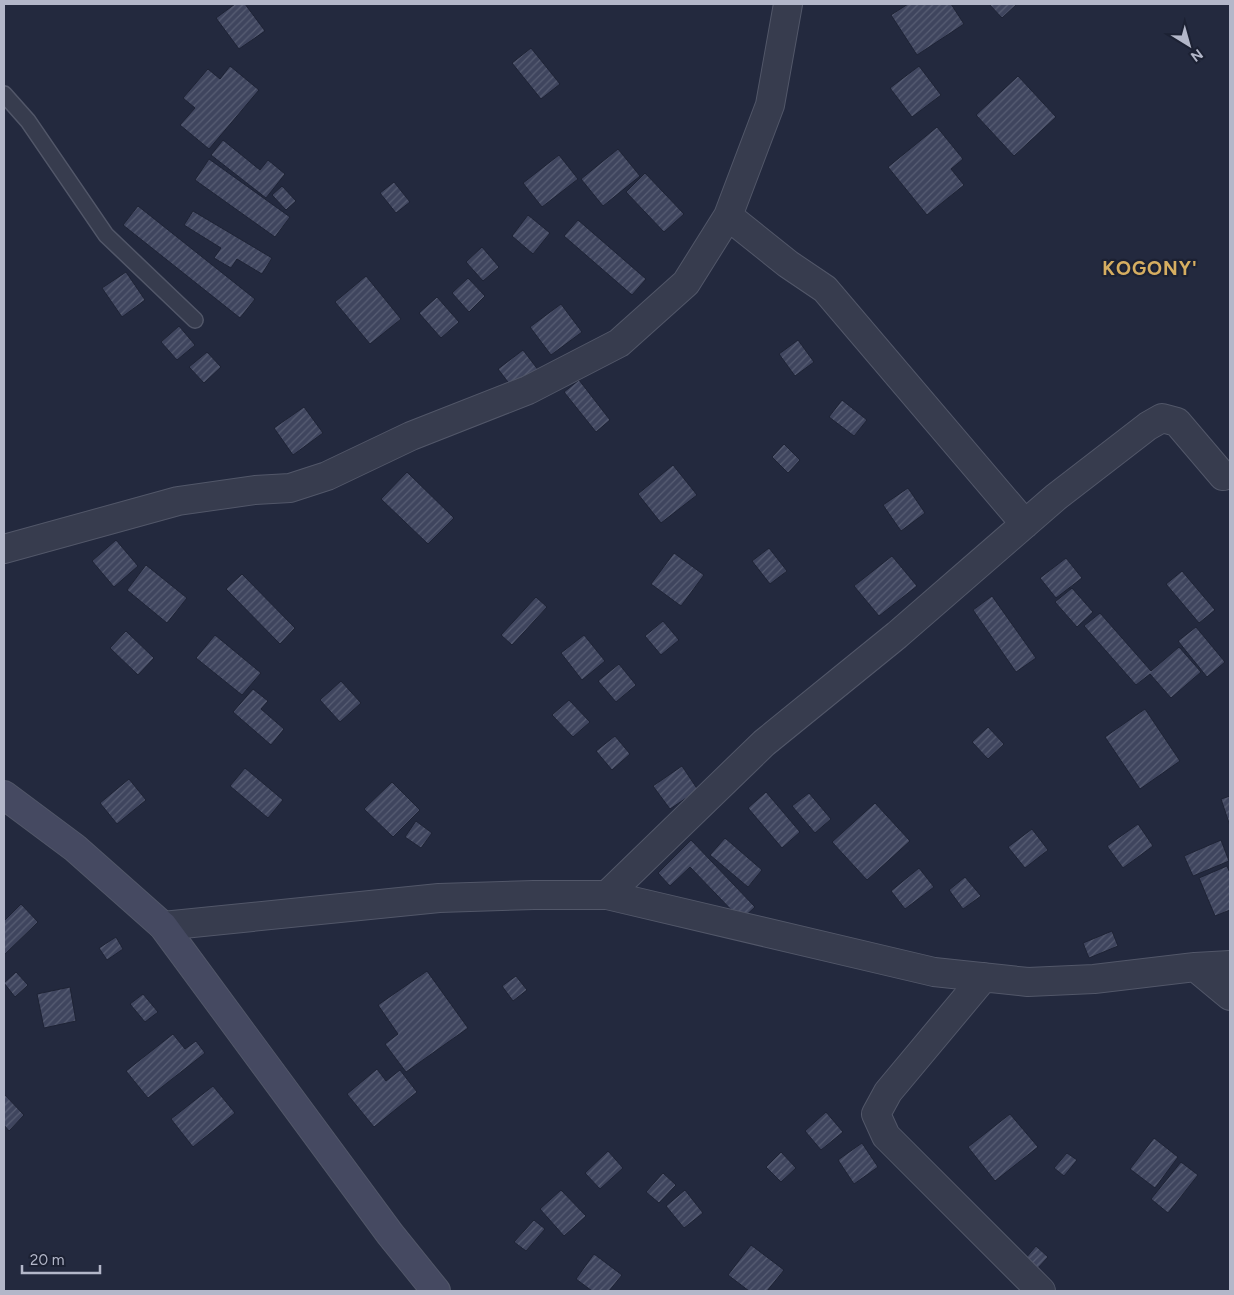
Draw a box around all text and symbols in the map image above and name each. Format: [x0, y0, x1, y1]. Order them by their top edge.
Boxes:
north arrow [1164, 20, 1214, 70]
text: N [1187, 45, 1206, 65]
district label: KOGONY' [1102, 257, 1198, 280]
scale bar [22, 1242, 100, 1274]
text: 20 m [30, 1251, 64, 1269]

